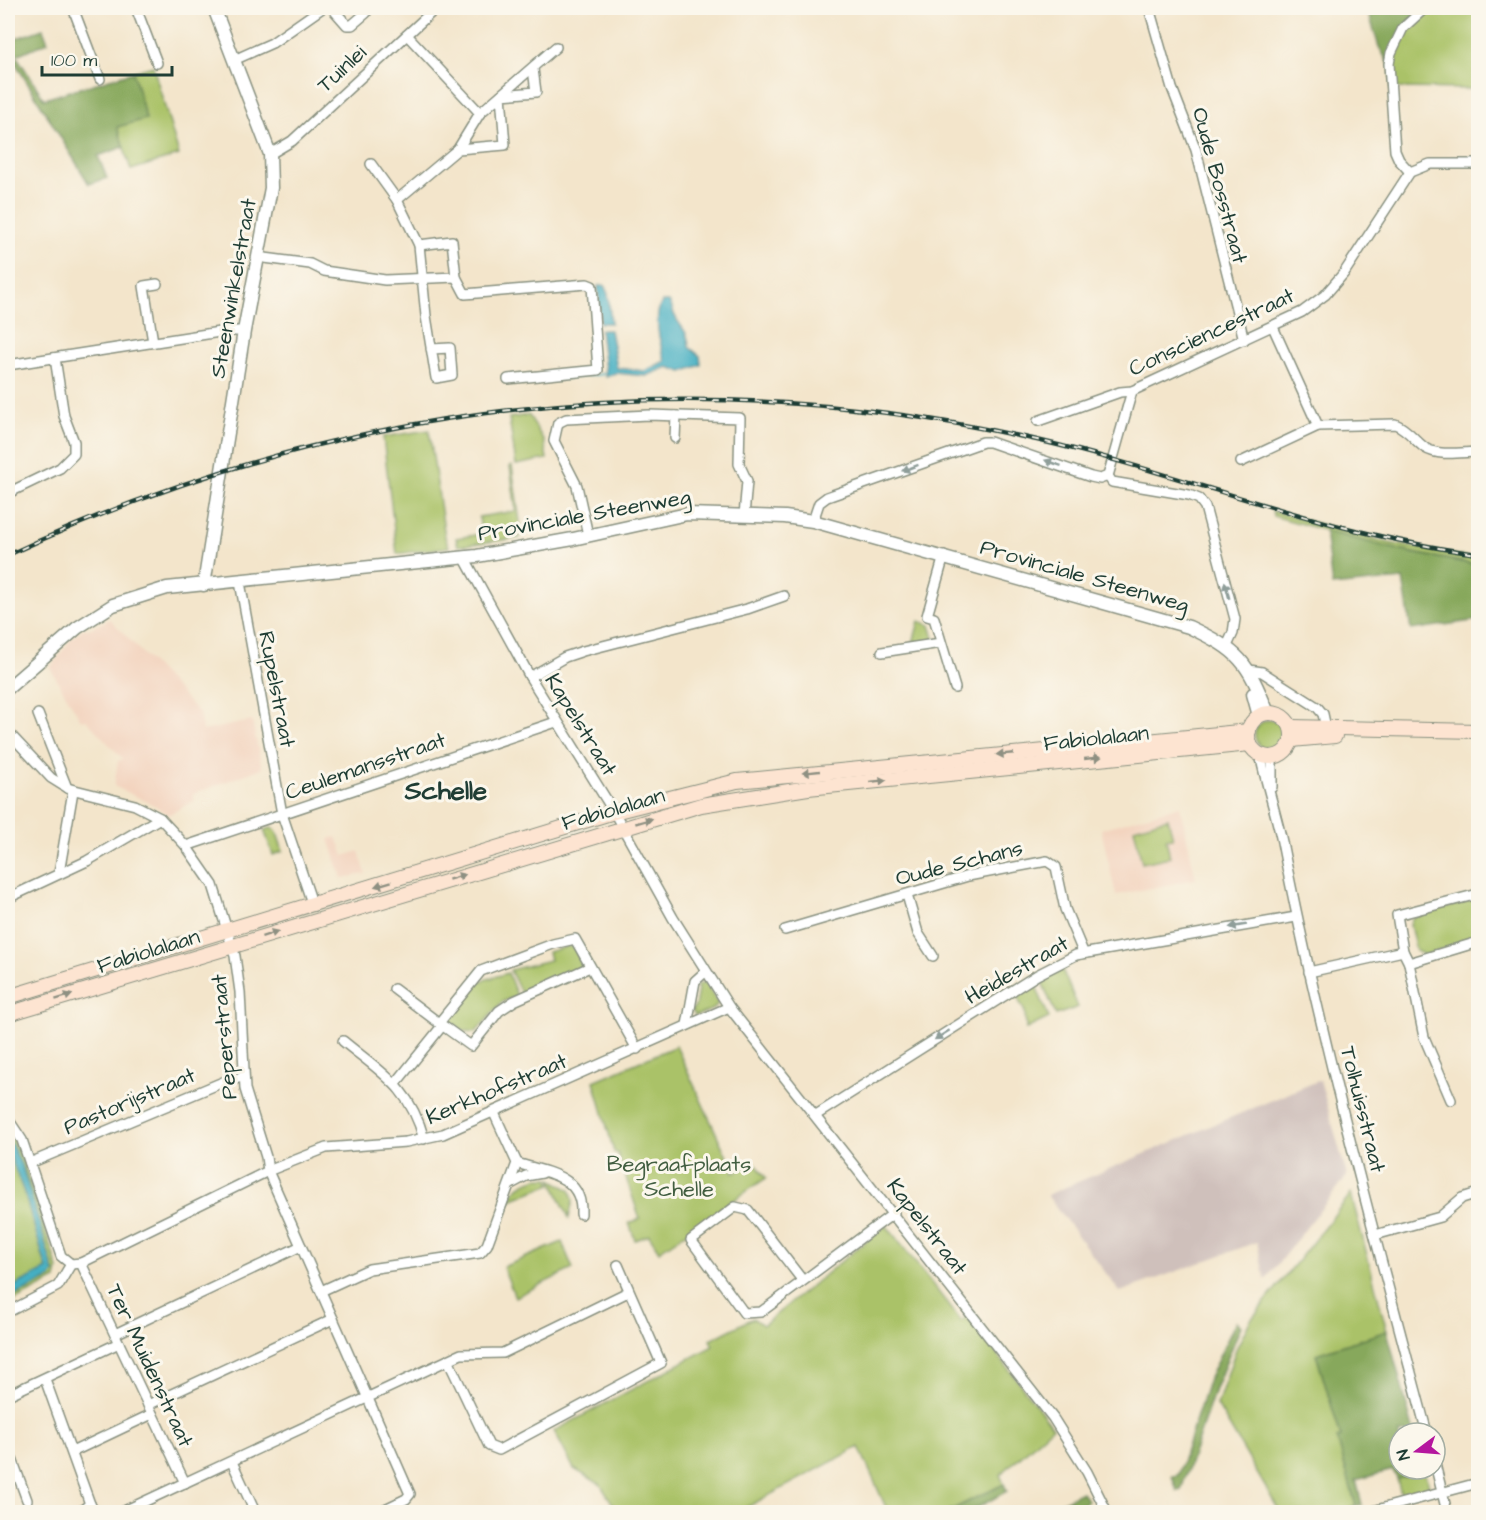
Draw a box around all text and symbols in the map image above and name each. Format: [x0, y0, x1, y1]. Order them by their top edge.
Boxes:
street label: Tuinlei [310, 38, 374, 100]
scale bar [42, 39, 172, 77]
text: 100 m [51, 48, 97, 73]
street label: Oude Bosstraat [1184, 104, 1255, 267]
street label: Steenwinkelstraat [202, 196, 265, 381]
street label: Consciencestraat [1124, 280, 1300, 384]
one-way arrow [1044, 458, 1062, 468]
one-way arrow [900, 463, 918, 473]
street label: Provinciale Steenweg [475, 481, 693, 550]
street label: Provinciale Steenweg [976, 532, 1193, 622]
one-way arrow [1221, 581, 1231, 599]
street label: Rupelstraat [250, 628, 303, 750]
street label: Kapelstraat [537, 668, 625, 782]
street label: Fabiolalaan [1042, 718, 1150, 759]
street label: Ceulemansstraat [281, 724, 450, 808]
one-way arrow [995, 749, 1014, 759]
one-way arrow [1083, 754, 1102, 763]
one-way arrow [801, 767, 820, 777]
district label: Schelle [404, 773, 487, 809]
one-way arrow [868, 776, 887, 786]
street label: Fabiolalaan [558, 780, 669, 839]
one-way arrow [635, 815, 653, 825]
street label: Oude Schans [892, 833, 1026, 894]
one-way arrow [448, 872, 466, 881]
one-way arrow [374, 880, 392, 889]
street label: Fabiolalaan [93, 921, 204, 982]
one-way arrow [1229, 922, 1248, 931]
street label: Heidestraat [959, 928, 1074, 1012]
one-way arrow [261, 929, 279, 938]
street label: Peperstraat [204, 973, 245, 1101]
one-way arrow [55, 992, 73, 1001]
one-way arrow [934, 1029, 950, 1040]
street label: Tolhuisstraat [1332, 1043, 1393, 1176]
street label: Kerkhofstraat [421, 1046, 572, 1133]
street label: Pastorijstraat [59, 1060, 200, 1143]
park label: Begraafplaats Schelle [607, 1149, 751, 1205]
street label: Kapelstraat [879, 1172, 975, 1282]
street label: Ter Muidenstraat [98, 1279, 201, 1452]
north arrow [1387, 1421, 1447, 1481]
text: N [1392, 1447, 1415, 1463]

